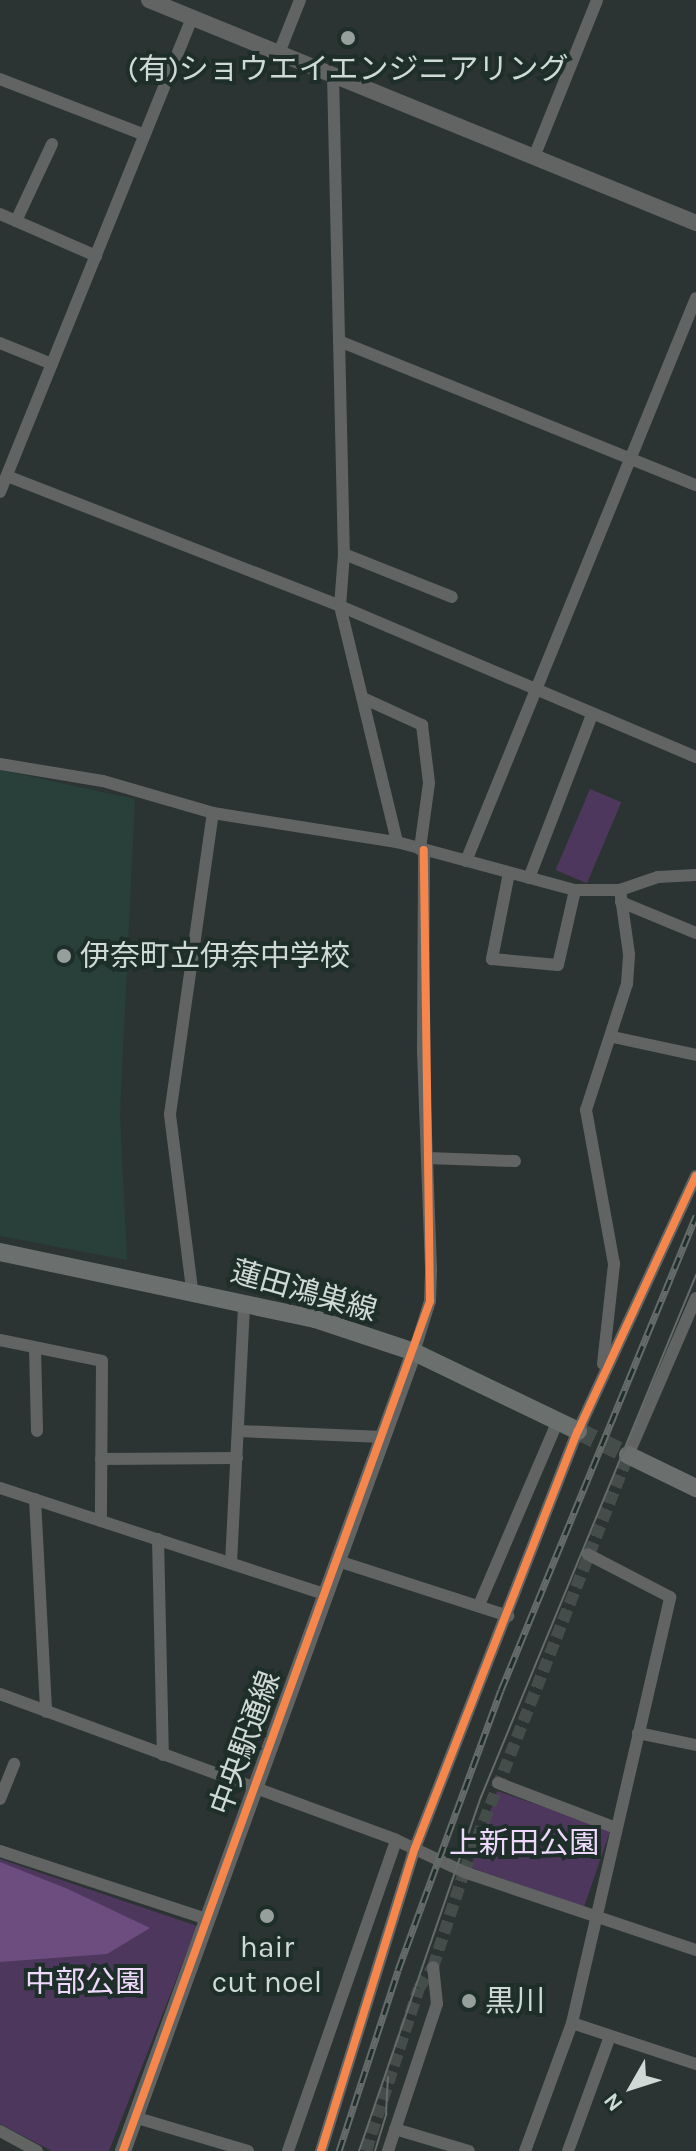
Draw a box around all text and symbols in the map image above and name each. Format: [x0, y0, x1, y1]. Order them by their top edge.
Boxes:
marker: (有)ショウエイエンジニアリング [339, 29, 357, 47]
place label: (有)ショウエイエンジニアリング [127, 51, 569, 87]
place label: 伊奈町立伊奈中学校 [80, 938, 350, 974]
marker: 伊奈町立伊奈中学校 [55, 947, 73, 965]
street label: 蓮田鴻巣線 [227, 1253, 381, 1329]
street label: 中央駅通線 [202, 1666, 288, 1820]
park label: 上新田公園 [449, 1825, 599, 1861]
marker: hair cut noel [258, 1907, 276, 1925]
place label: hair cut noel [212, 1929, 322, 2000]
park label: 中部公園 [25, 1964, 145, 2000]
place label: 黒川 [485, 1983, 545, 2019]
marker: 黒川 [460, 1992, 478, 2010]
north arrow [592, 2047, 672, 2127]
text: N [598, 2088, 628, 2116]

